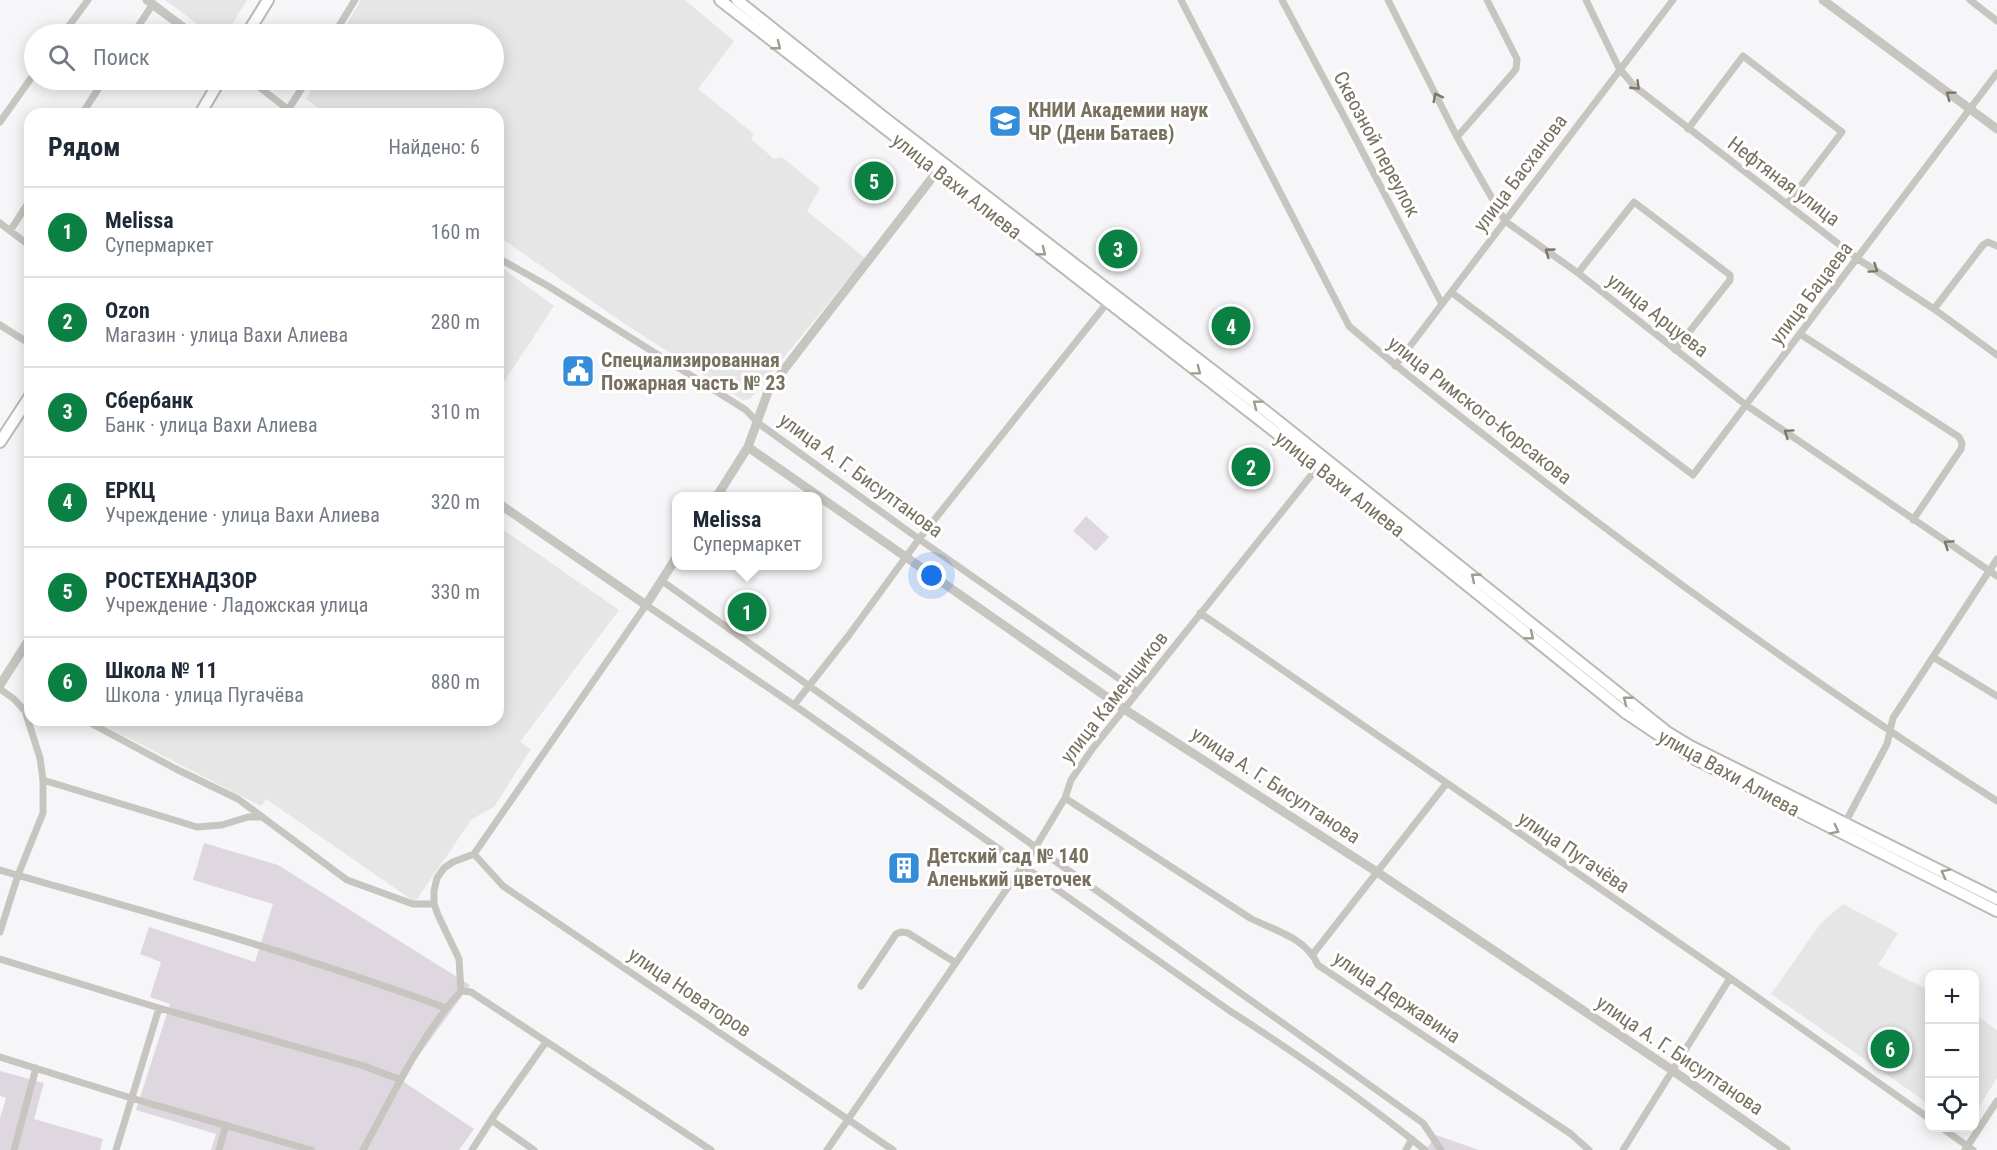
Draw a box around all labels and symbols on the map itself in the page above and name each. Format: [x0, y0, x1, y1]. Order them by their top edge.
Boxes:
one-way arrow [770, 38, 781, 49]
street label: Сквозной переулок [1329, 67, 1426, 221]
one-way arrow [1628, 79, 1639, 90]
one-way arrow [1945, 91, 1956, 102]
one-way arrow [1433, 92, 1444, 103]
place label: КНИИ Академии наук ЧР (Дени Батаев) [1028, 98, 1208, 145]
school or university icon: КНИИ Академии наук ЧР (Дени Батаев) [987, 103, 1023, 139]
street label: улица Басханова [1468, 109, 1572, 237]
street label: улица Вахи Алиева [887, 128, 1027, 244]
street label: Нефтяная улица [1723, 131, 1845, 231]
pin: 5 [854, 158, 894, 204]
pin: 3 [1098, 226, 1138, 272]
street label: улица Бацаева [1765, 237, 1857, 349]
one-way arrow [1035, 245, 1046, 256]
one-way arrow [1544, 248, 1555, 259]
one-way arrow [1867, 262, 1878, 273]
street label: улица Арцуева [1603, 268, 1713, 362]
pin: 4 [1212, 304, 1250, 348]
street label: улица Римского-Корсакова [1383, 331, 1577, 489]
place label: Специализированная Пожарная часть № 23 [601, 348, 786, 395]
public building icon: Специализированная Пожарная часть № 23 [560, 353, 596, 389]
one-way arrow [1190, 364, 1201, 375]
one-way arrow [1252, 400, 1263, 411]
street label: улица А. Г. Бисултанова [774, 408, 948, 542]
street label: улица Вахи Алиева [1270, 426, 1410, 542]
one-way arrow [1783, 429, 1794, 440]
pin: 2 [1232, 444, 1270, 490]
one-way arrow [1944, 540, 1955, 551]
your location [917, 561, 946, 590]
one-way arrow [1471, 574, 1482, 585]
pin: 1 [728, 590, 766, 634]
street label: улица Каменщиков [1055, 626, 1173, 768]
one-way arrow [1523, 629, 1534, 640]
one-way arrow [1622, 697, 1633, 708]
street label: улица А. Г. Бисултанова [1187, 721, 1365, 849]
street label: улица Вахи Алиева [1654, 724, 1804, 822]
street label: улица Пугачёва [1514, 806, 1634, 898]
one-way arrow [1829, 823, 1839, 834]
place label: Детский сад № 140 Аленький цветочек [927, 844, 1092, 891]
building icon: Детский сад № 140 Аленький цветочек [886, 850, 922, 886]
one-way arrow [1940, 869, 1951, 881]
street label: улица Новаторов [624, 942, 756, 1042]
street label: улица Державина [1329, 946, 1465, 1048]
street label: улица А. Г. Бисултанова [1592, 990, 1768, 1120]
pin: 6 [1870, 1026, 1910, 1072]

